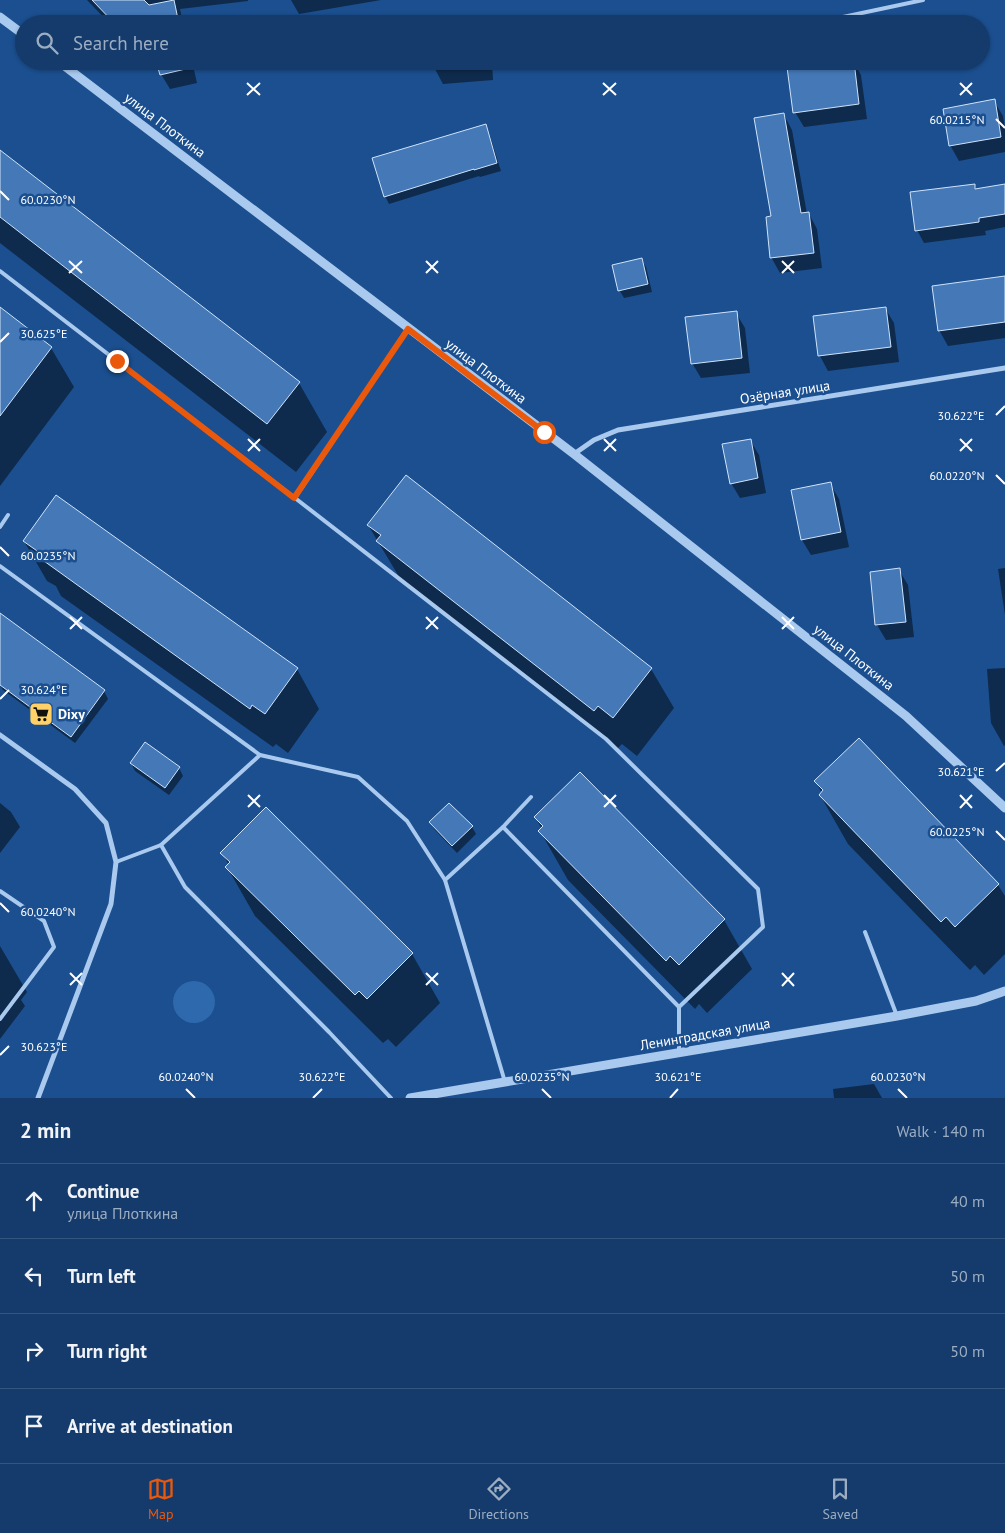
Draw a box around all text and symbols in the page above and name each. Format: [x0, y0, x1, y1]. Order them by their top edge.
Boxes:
search box [15, 15, 990, 70]
icon: search [33, 29, 61, 57]
text: Search here [73, 31, 169, 55]
street label: улица Плоткина [121, 89, 209, 162]
text: 60.0215°N [930, 112, 984, 127]
text: 60.0230°N [21, 192, 75, 207]
text: 30.625°E [21, 326, 67, 341]
street label: улица Плоткина [442, 335, 530, 408]
route end [106, 350, 129, 373]
street label: Озёрная улица [739, 376, 831, 408]
text: 30.622°E [938, 408, 984, 423]
route start [533, 421, 556, 444]
text: 60.0220°N [930, 468, 984, 483]
text: 60.0235°N [21, 548, 75, 563]
street label: улица Плоткина [810, 620, 898, 694]
text: 30.624°E [21, 682, 67, 697]
supermarket icon: Dixy [28, 701, 54, 727]
place label: Dixy [58, 705, 85, 723]
text: 30.621°E [938, 764, 984, 779]
text: 60.0225°N [930, 824, 984, 839]
text: 60.0240°N [21, 904, 75, 919]
street label: Ленинградская улица [638, 1014, 772, 1054]
text: 30.623°E [21, 1039, 67, 1054]
text: 60.0240°N [159, 1069, 213, 1084]
text: 30.622°E [299, 1069, 345, 1084]
text: 60.0235°N [515, 1069, 569, 1084]
text: 30.621°E [655, 1069, 701, 1084]
text: 60.0230°N [871, 1069, 925, 1084]
text: 2 min [20, 1117, 71, 1144]
text: Walk · 140 m [896, 1121, 985, 1141]
text: Continue [67, 1179, 139, 1203]
icon: ahead [20, 1187, 48, 1215]
text: 40 m [950, 1191, 985, 1211]
text: улица Плоткина [67, 1203, 178, 1223]
icon: left [20, 1262, 48, 1290]
text: Turn left [67, 1264, 136, 1288]
text: 50 m [950, 1266, 985, 1286]
icon: right [20, 1337, 48, 1365]
text: Turn right [67, 1339, 147, 1363]
text: 50 m [950, 1341, 985, 1361]
icon: arrive [20, 1412, 48, 1440]
text: Arrive at destination [67, 1414, 233, 1438]
tab: Map [147, 1475, 175, 1523]
tab: Directions [468, 1475, 529, 1523]
tab: Saved [823, 1475, 858, 1523]

